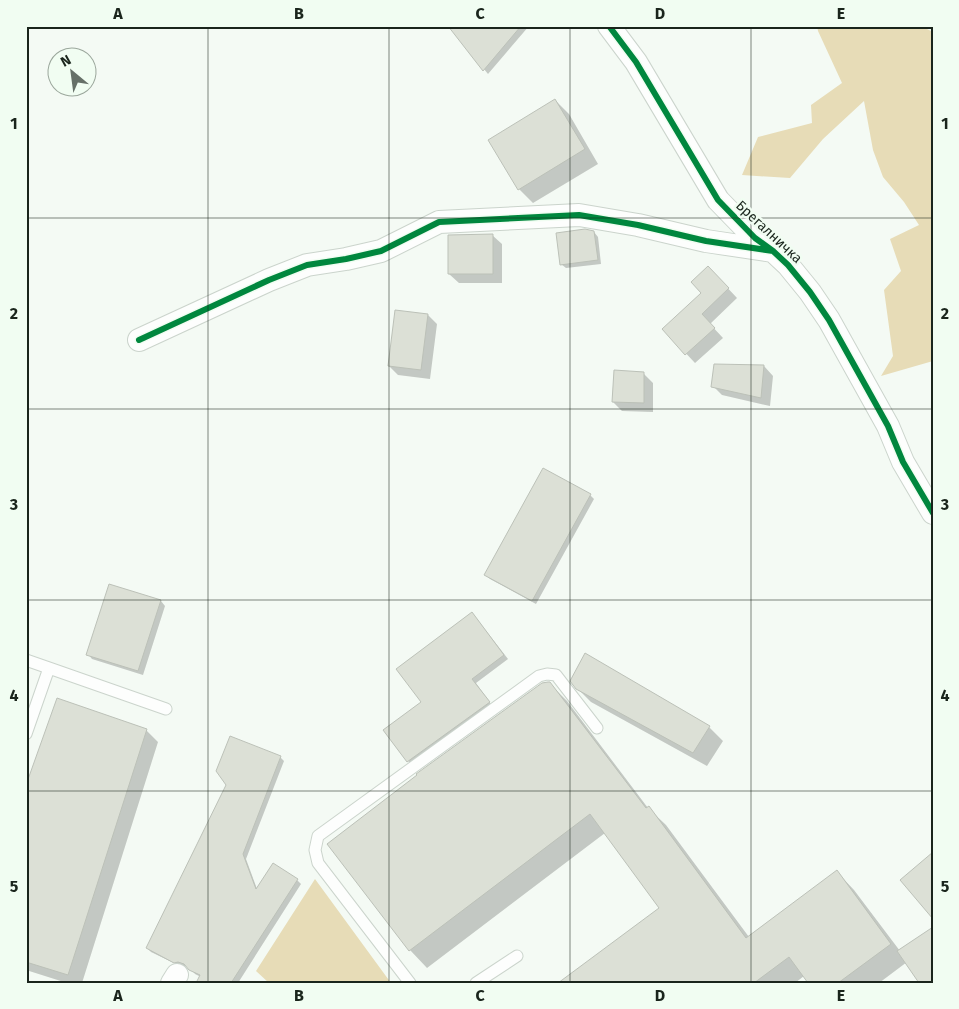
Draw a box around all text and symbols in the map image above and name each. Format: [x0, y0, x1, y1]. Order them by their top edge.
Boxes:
text: A [112, 4, 123, 23]
text: B [294, 4, 304, 23]
text: C [475, 4, 485, 23]
text: D [655, 4, 665, 23]
text: E [837, 4, 845, 23]
north arrow [48, 48, 98, 98]
text: N [58, 51, 74, 71]
text: 1 [10, 114, 18, 133]
text: 1 [941, 114, 949, 133]
street label: Брегалничка [732, 197, 806, 267]
text: 2 [10, 304, 18, 323]
text: 2 [941, 304, 949, 323]
text: 3 [9, 495, 18, 514]
text: 3 [940, 495, 949, 514]
text: 4 [9, 686, 19, 705]
text: 4 [940, 686, 950, 705]
text: 5 [10, 877, 19, 896]
text: 5 [941, 877, 950, 896]
text: A [112, 986, 123, 1005]
text: B [294, 986, 304, 1005]
text: C [475, 986, 485, 1005]
text: D [655, 986, 665, 1005]
text: E [837, 986, 845, 1005]

